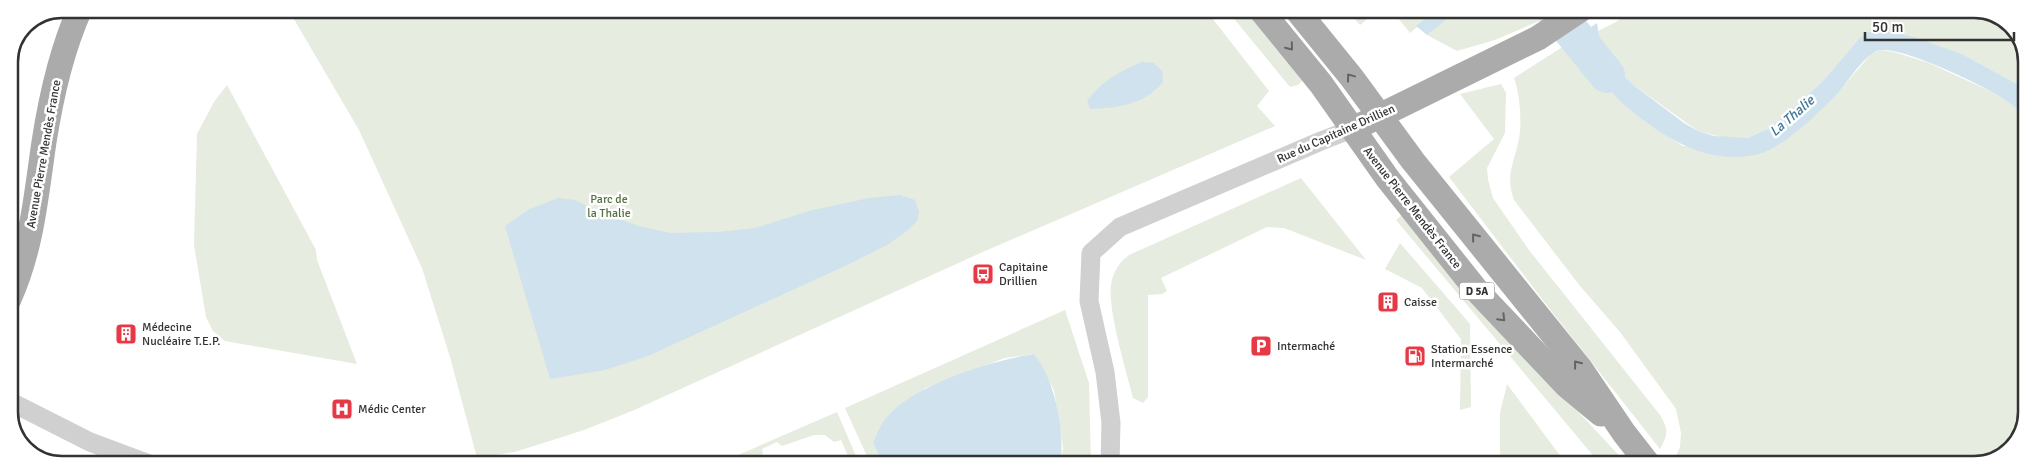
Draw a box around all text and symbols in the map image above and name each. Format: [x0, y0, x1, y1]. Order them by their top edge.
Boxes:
scale bar [1865, 10, 2014, 42]
text: 50 m [1872, 18, 1903, 36]
one-way arrow [1285, 42, 1294, 51]
one-way arrow [1348, 74, 1356, 83]
street label: Avenue Pierre Mendès France [24, 79, 64, 229]
water label: La Thalie [1766, 91, 1819, 140]
street label: Rue du Capitaine Drillien [1275, 101, 1397, 167]
street label: Avenue Pierre Mendès France [1360, 144, 1464, 272]
park label: Parc de la Thalie [587, 192, 631, 221]
one-way arrow [1471, 234, 1480, 243]
place label: Capitaine Drillien [999, 260, 1048, 289]
bus stop icon: Capitaine Drillien [971, 262, 995, 286]
road number: D 5A [1460, 282, 1494, 300]
building icon: Caisse [1376, 290, 1400, 314]
place label: Caisse [1404, 295, 1437, 310]
one-way arrow [1496, 312, 1505, 321]
place label: Médecine Nucléaire T.E.P. [142, 320, 220, 349]
building icon: Médecine Nucléaire T.E.P. [114, 322, 138, 346]
parking icon: Intermaché [1249, 334, 1273, 358]
place label: Intermaché [1277, 339, 1335, 354]
place label: Station Essence Intermarché [1431, 342, 1512, 371]
fuel station icon: Station Essence Intermarché [1403, 344, 1427, 368]
one-way arrow [1574, 361, 1582, 370]
hospital icon: Médic Center [330, 397, 354, 421]
place label: Médic Center [358, 402, 426, 417]

